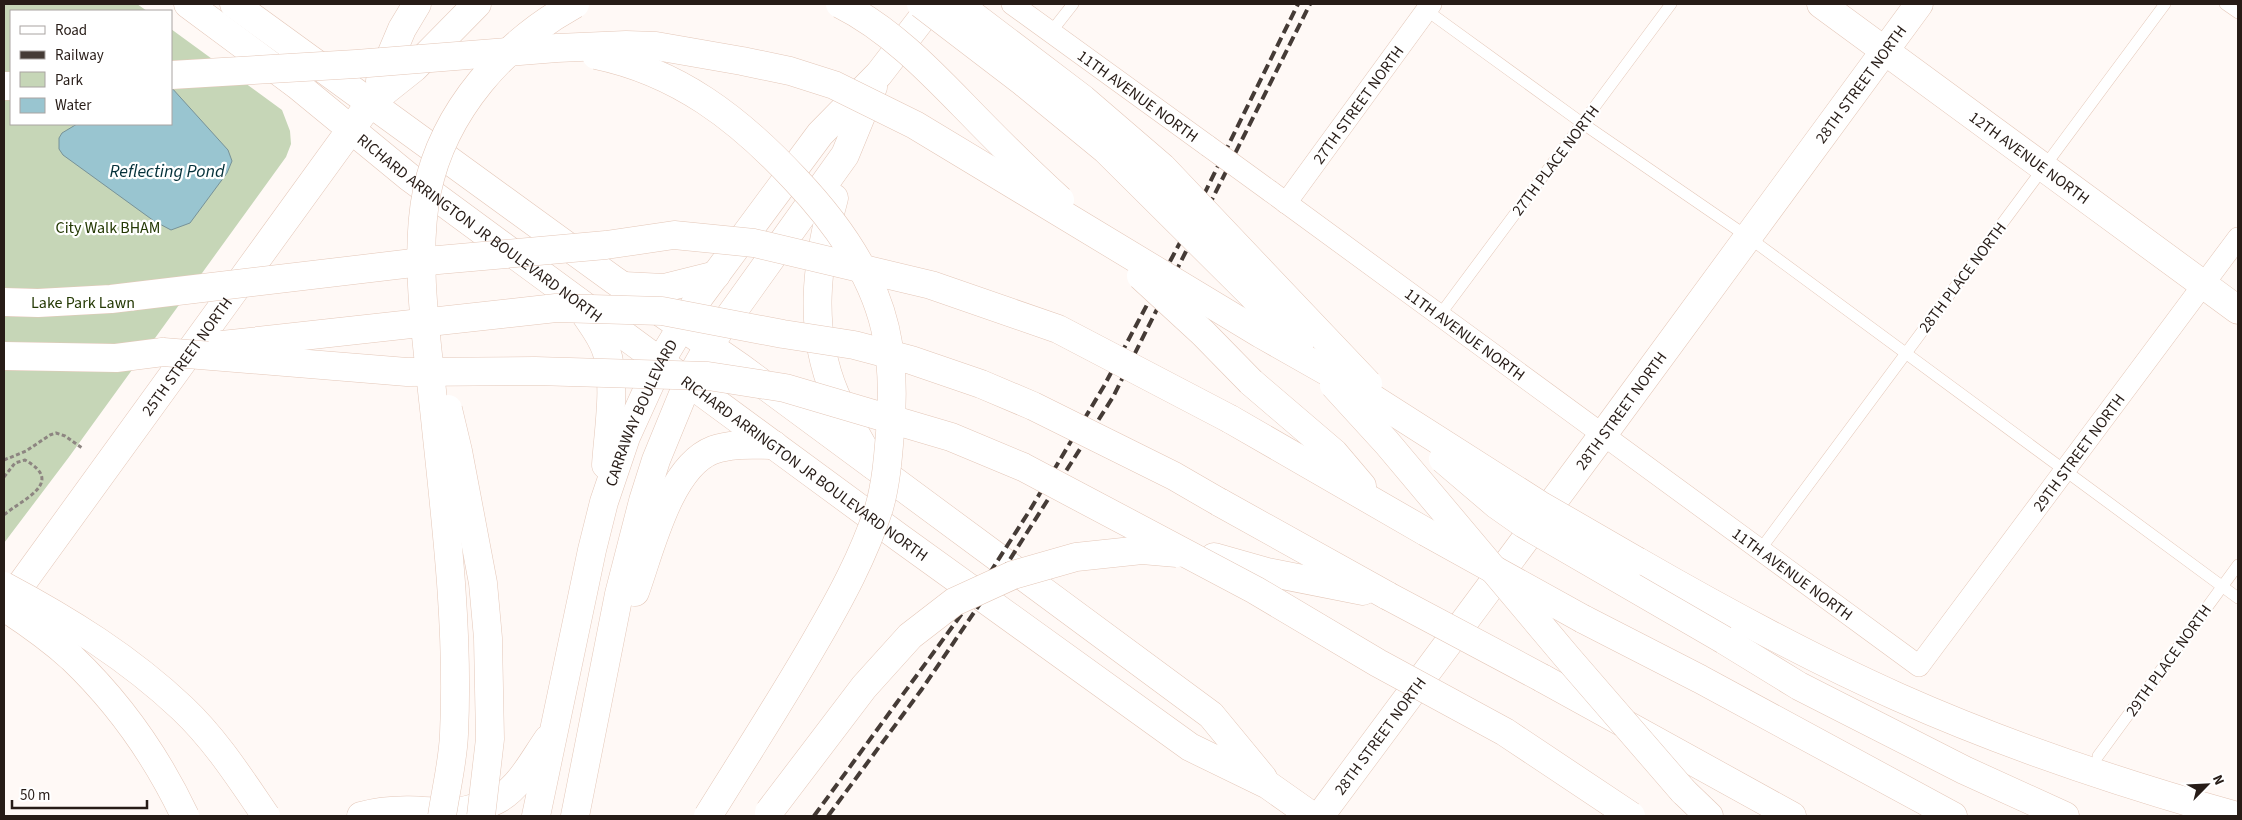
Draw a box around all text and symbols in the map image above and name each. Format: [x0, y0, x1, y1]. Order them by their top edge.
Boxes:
legend [10, 10, 172, 125]
text: Road [55, 20, 87, 41]
street label: 28TH STREET NORTH [1810, 21, 1912, 148]
street label: 27TH STREET NORTH [1308, 41, 1409, 169]
text: Railway [55, 45, 104, 66]
street label: 11TH AVENUE NORTH [1073, 45, 1203, 148]
text: Park [55, 70, 84, 91]
text: Water [55, 95, 92, 116]
street label: 27TH PLACE NORTH [1507, 101, 1605, 220]
street label: 12TH AVENUE NORTH [1964, 106, 2094, 210]
street label: RICHARD ARRINGTON JR BOULEVARD NORTH [352, 129, 607, 328]
water label: Reflecting Pond [109, 159, 225, 184]
park label: City Walk BHAM [56, 217, 160, 239]
street label: 28TH PLACE NORTH [1914, 218, 2012, 337]
street label: 11TH AVENUE NORTH [1400, 283, 1529, 386]
park label: Lake Park Lawn [31, 292, 135, 314]
street label: 25TH STREET NORTH [137, 293, 238, 421]
street label: CARRAWAY BOULEVARD [600, 335, 683, 490]
street label: 28TH STREET NORTH [1571, 347, 1672, 474]
street label: RICHARD ARRINGTON JR BOULEVARD NORTH [676, 371, 932, 567]
street label: 29TH STREET NORTH [2028, 389, 2130, 516]
street label: 11TH AVENUE NORTH [1728, 523, 1857, 626]
street label: 29TH PLACE NORTH [2121, 600, 2217, 721]
street label: 28TH STREET NORTH [1329, 673, 1431, 800]
north arrow [2182, 760, 2232, 810]
text: N [2207, 772, 2229, 788]
scale bar [12, 778, 148, 810]
text: 50 m [20, 785, 50, 806]

